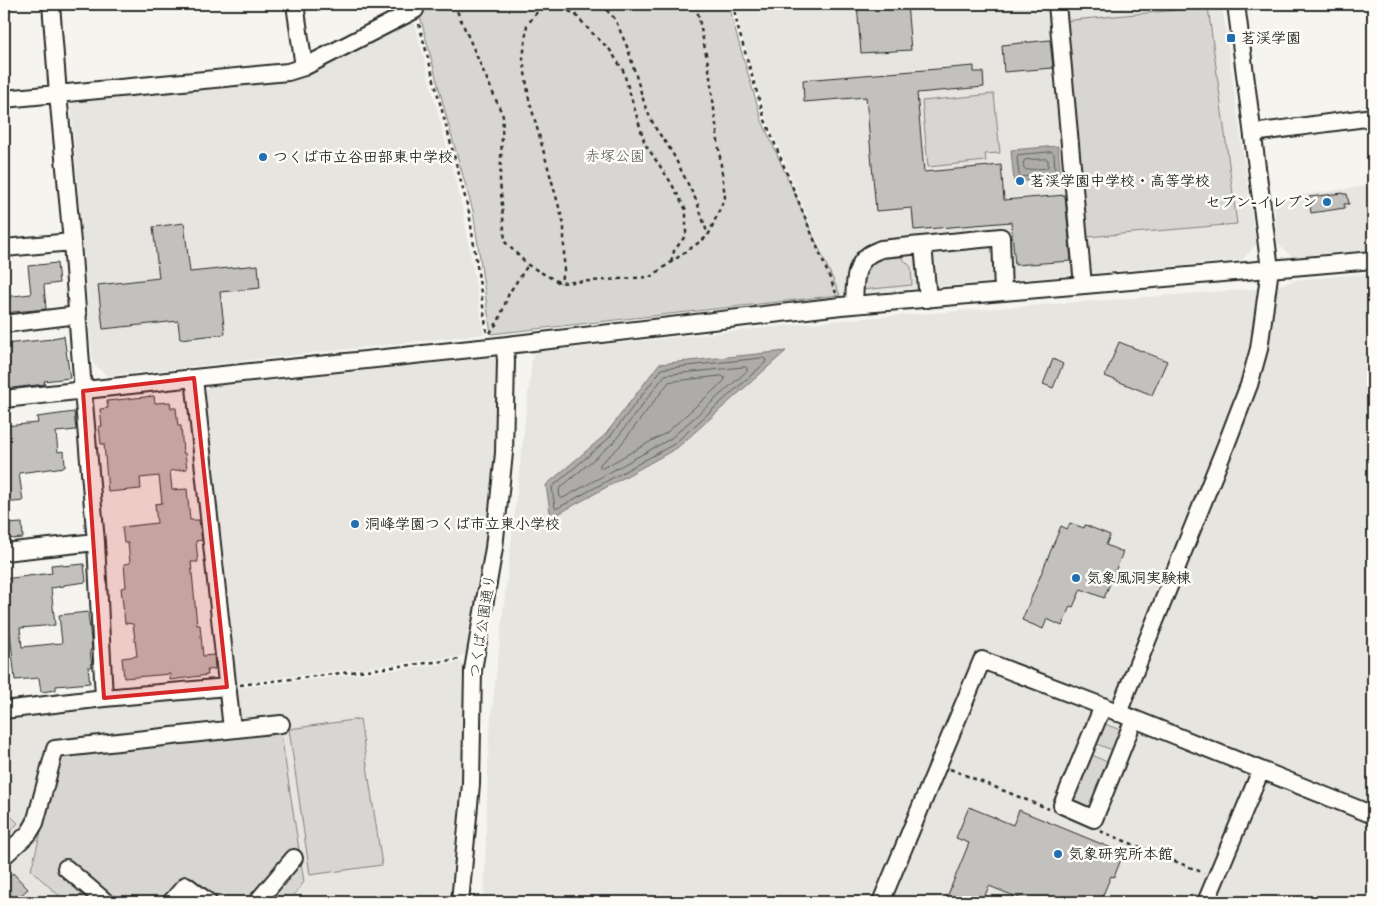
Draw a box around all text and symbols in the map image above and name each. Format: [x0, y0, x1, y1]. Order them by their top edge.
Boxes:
place label: 茗渓学園 [1241, 29, 1301, 47]
marker: 茗渓学園 [1225, 32, 1237, 44]
park label: 赤塚公園 [585, 147, 645, 165]
place label: つくば市立谷田部東中学校 [273, 148, 453, 166]
marker: つくば市立谷田部東中学校 [257, 151, 269, 163]
place label: 茗渓学園中学校・高等学校 [1030, 172, 1210, 190]
marker: 茗渓学園中学校・高等学校 [1014, 175, 1026, 187]
place label: セブン-イレブン [1206, 193, 1317, 211]
marker: セブン-イレブン [1321, 196, 1333, 208]
place label: 洞峰学園つくば市立東小学校 [365, 515, 560, 533]
marker: 洞峰学園つくば市立東小学校 [349, 518, 361, 530]
place label: 気象風洞実験棟 [1086, 569, 1191, 587]
marker: 気象風洞実験棟 [1070, 572, 1082, 584]
street label: つくば公園通り [465, 573, 499, 679]
place label: 気象研究所本館 [1068, 845, 1173, 863]
marker: 気象研究所本館 [1052, 848, 1064, 860]

